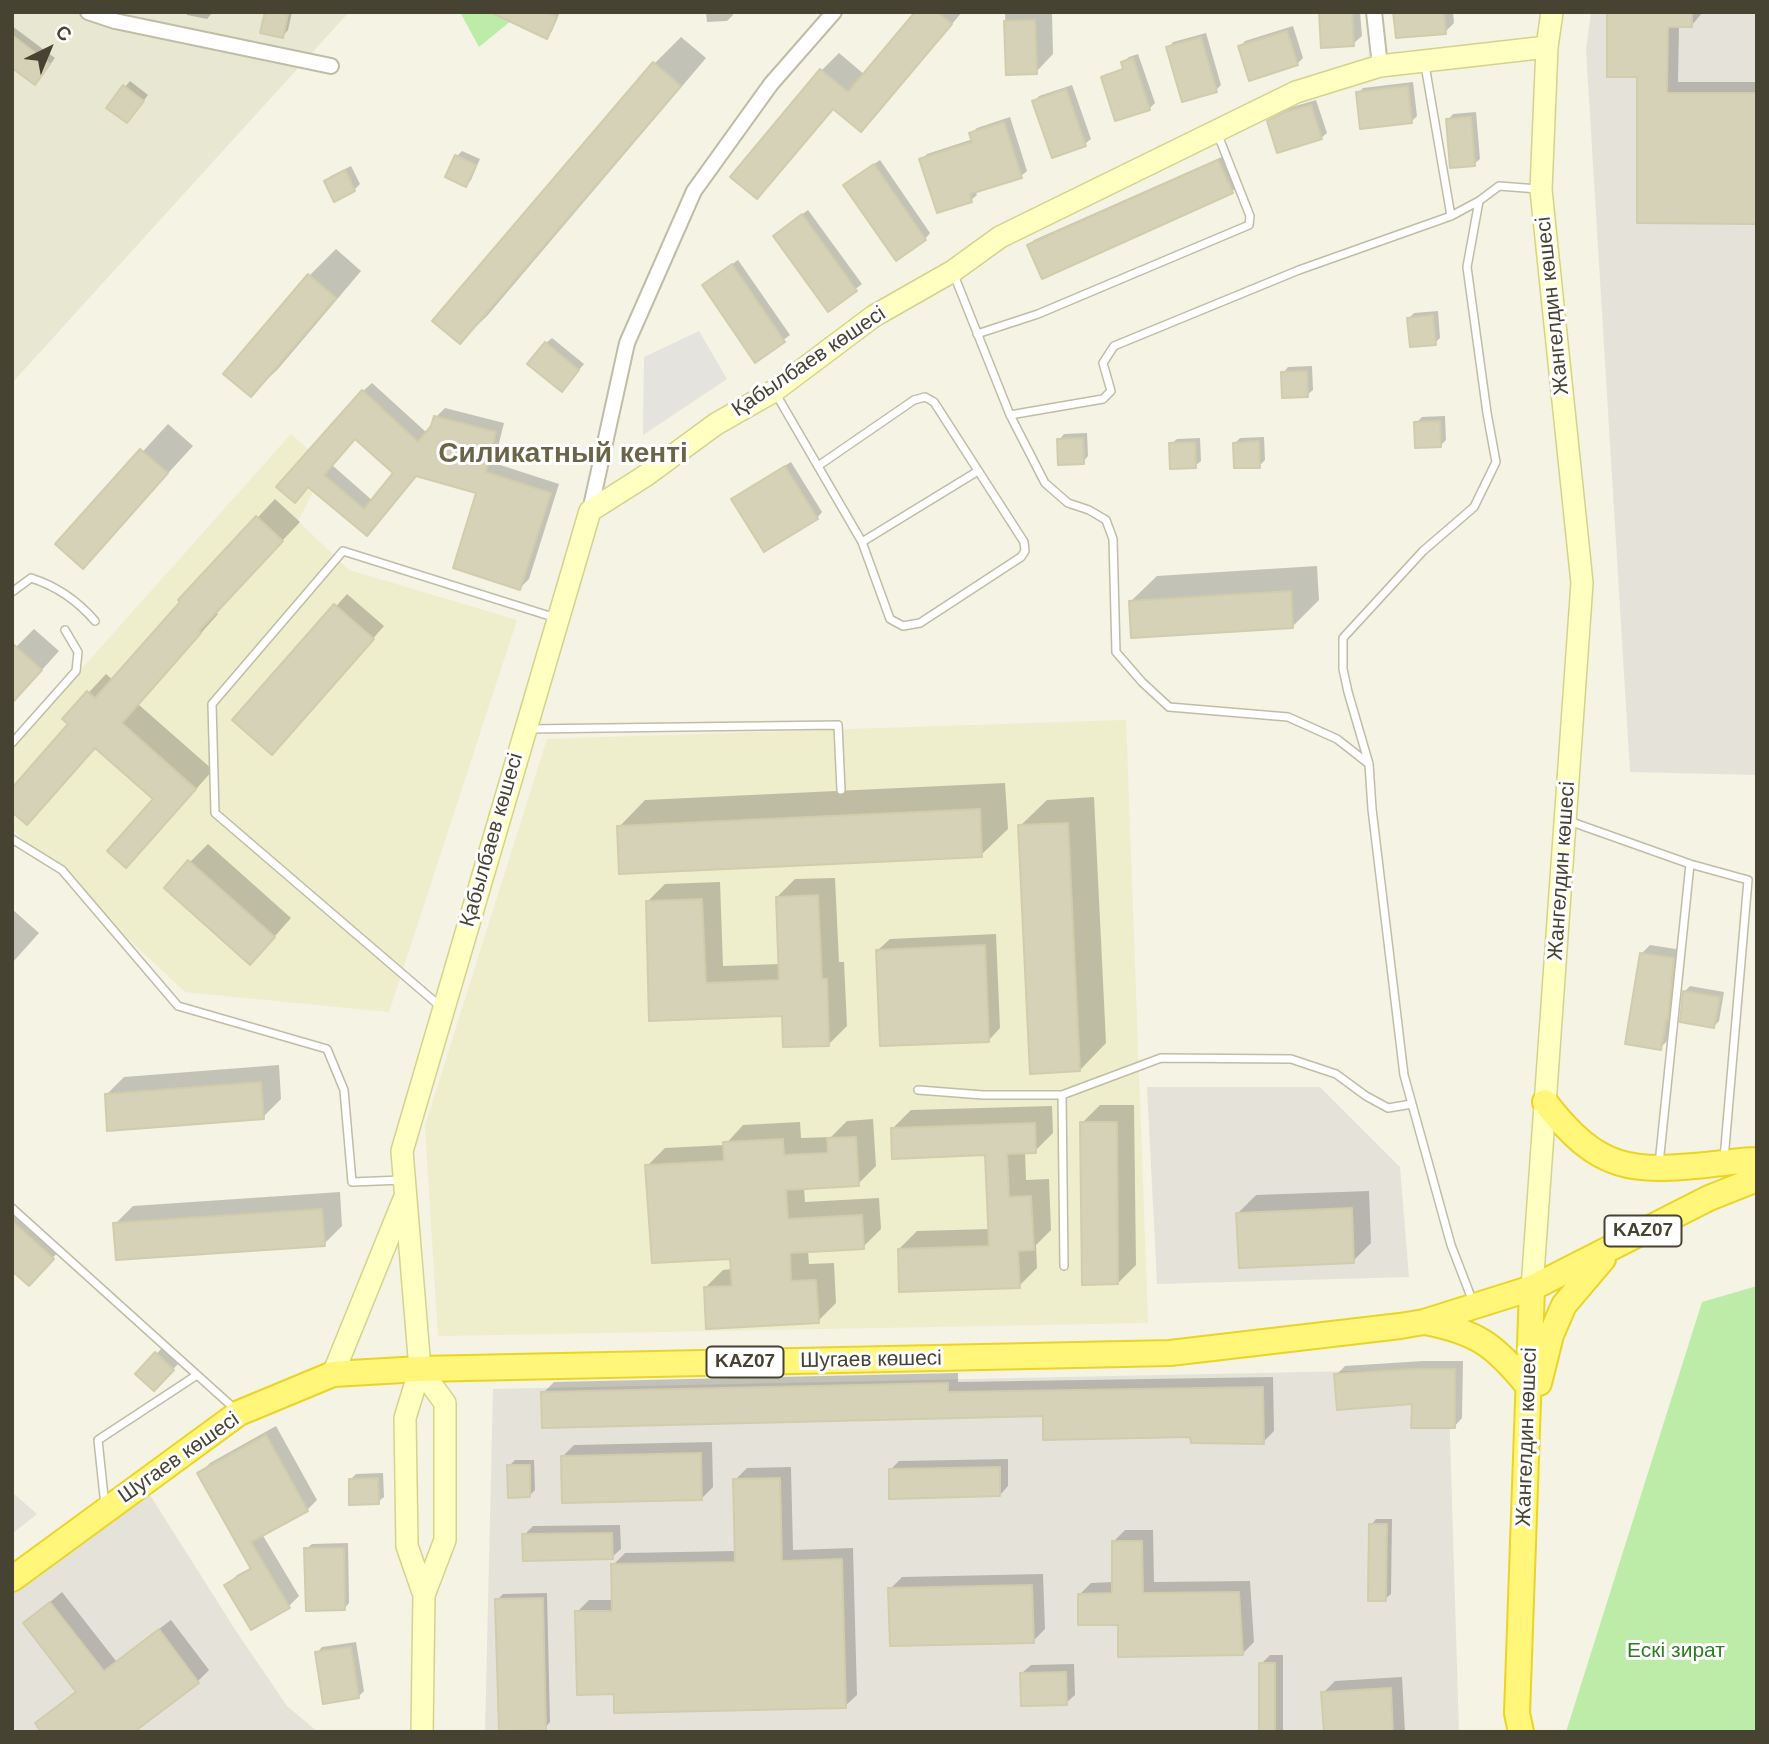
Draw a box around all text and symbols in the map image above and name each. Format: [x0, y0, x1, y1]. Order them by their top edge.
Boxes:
north arrow [14, 14, 84, 84]
text: С [51, 21, 76, 46]
street label: Жангелдин көшесі [1531, 216, 1575, 396]
street label: Қабылбаев көшесі [727, 301, 891, 423]
district label: Силикатный кенті [438, 437, 688, 471]
street label: Қабылбаев көшесі [455, 750, 529, 930]
street label: Жангелдин көшесі [1543, 781, 1581, 961]
road number: KAZ07 [1604, 1216, 1682, 1246]
road number: KAZ07 [706, 1346, 784, 1378]
street label: Шугаев көшесі [800, 1346, 942, 1374]
street label: Жангелдин көшесі [1511, 1347, 1543, 1527]
street label: Шугаев көшесі [114, 1407, 244, 1509]
park label: Ескі зират [1627, 1638, 1725, 1664]

